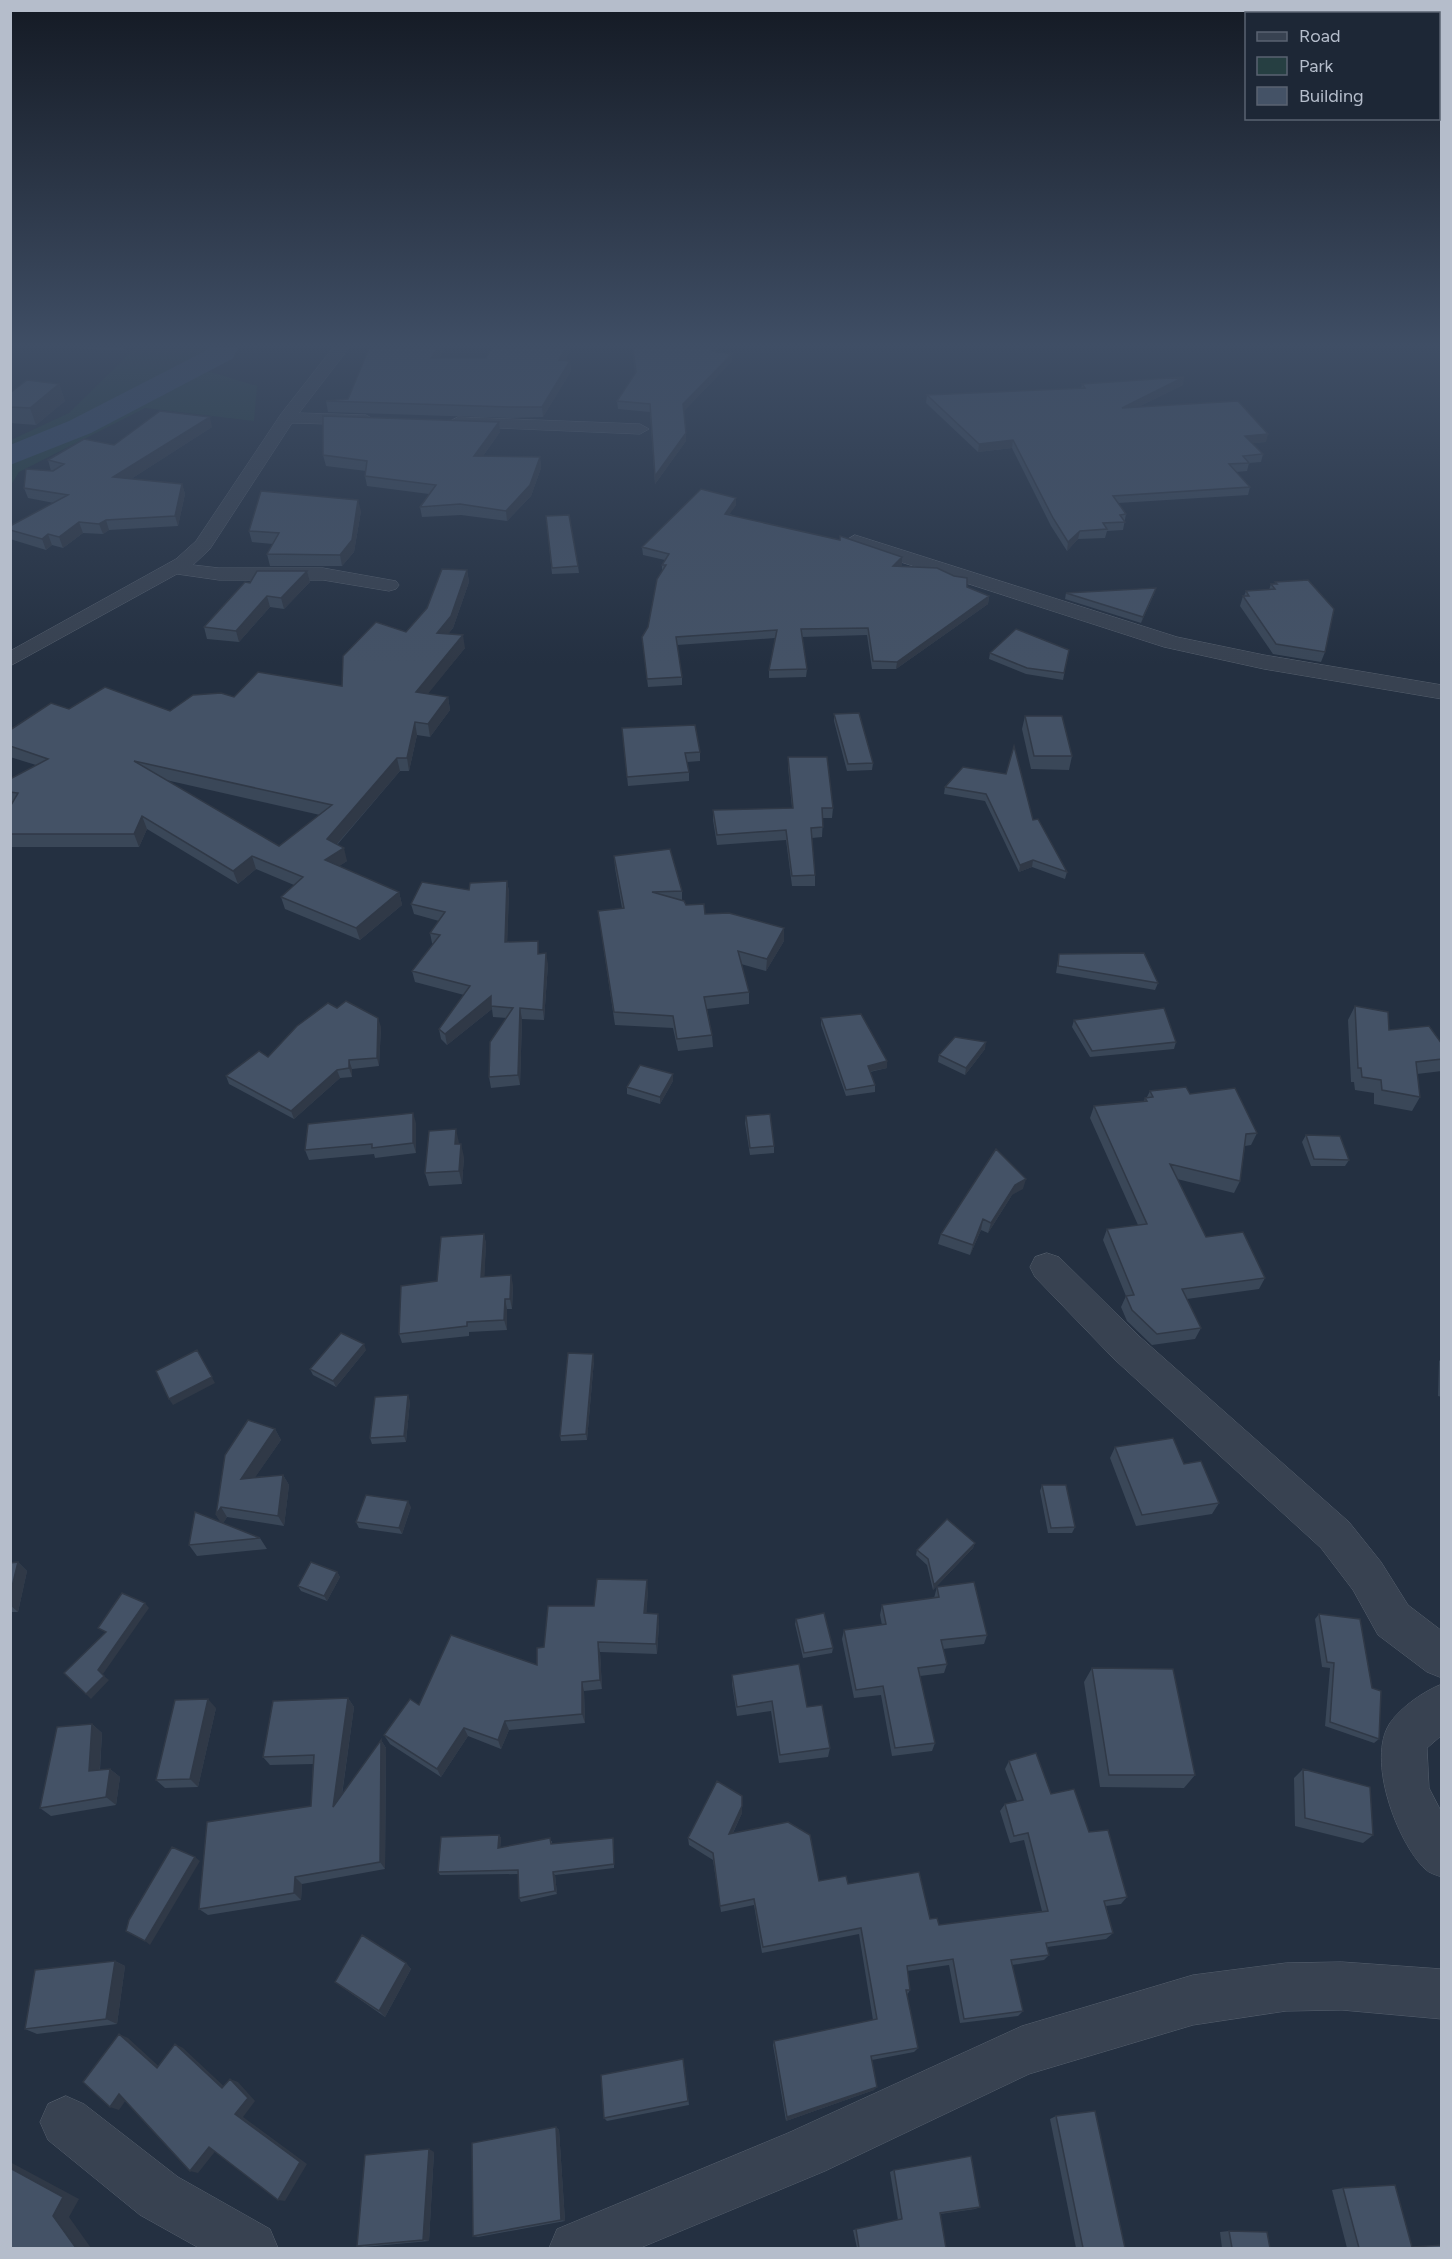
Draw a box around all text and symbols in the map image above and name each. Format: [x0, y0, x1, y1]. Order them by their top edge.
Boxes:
legend [1245, 12, 1440, 120]
text: Road [1299, 25, 1340, 47]
text: Park [1299, 55, 1334, 77]
text: Building [1299, 85, 1364, 107]

